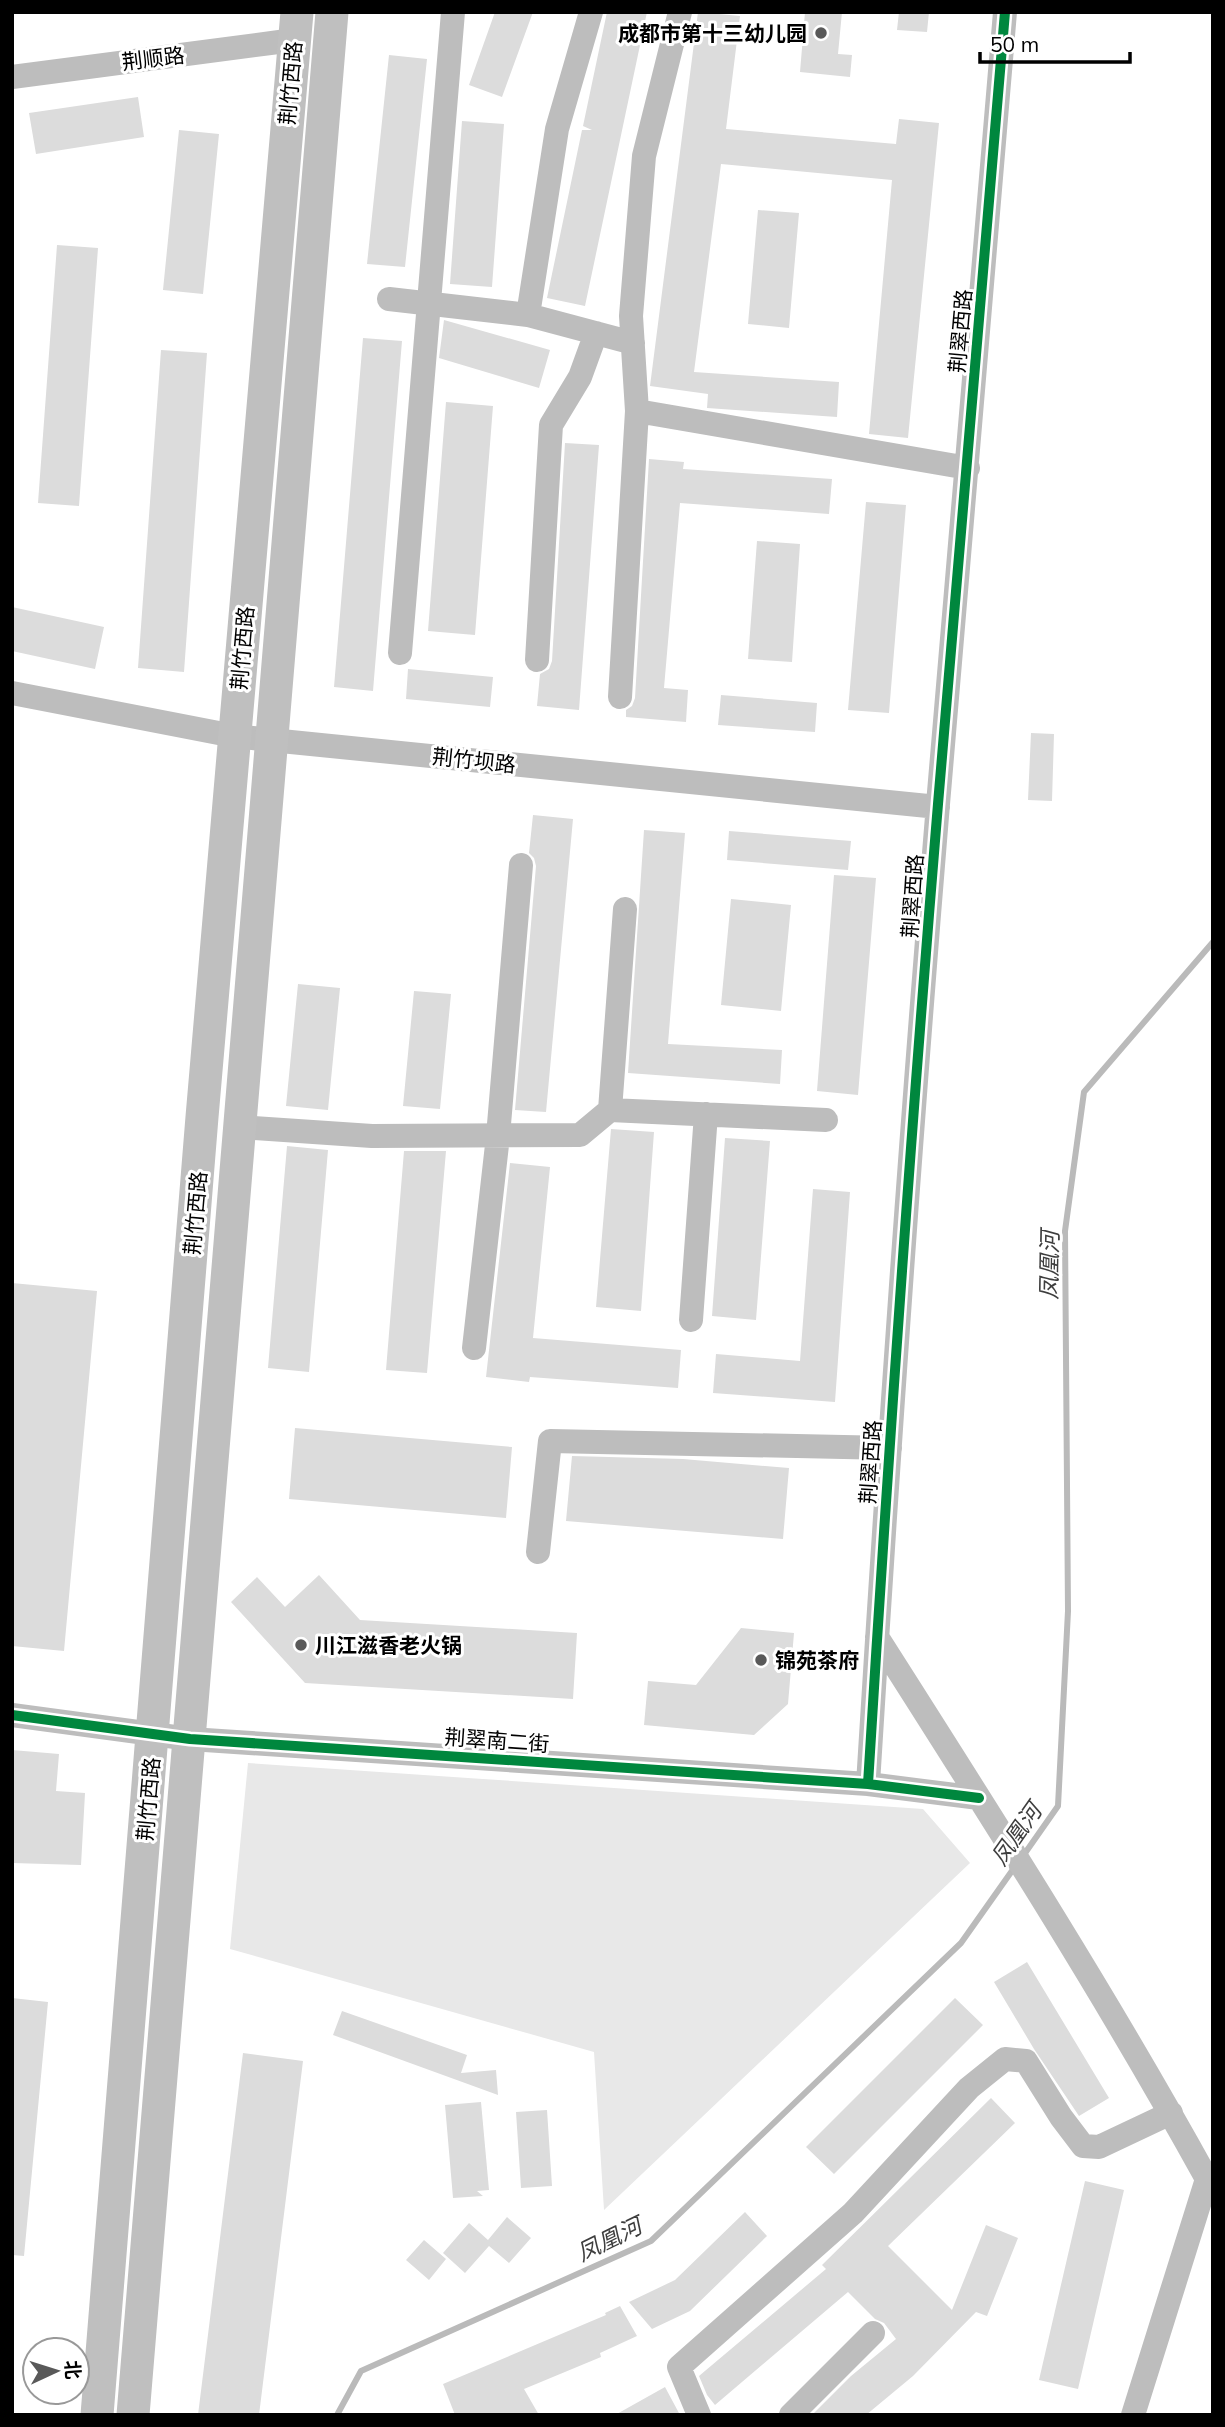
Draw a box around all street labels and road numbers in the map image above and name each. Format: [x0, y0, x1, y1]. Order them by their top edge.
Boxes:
street label: 荆竹西路 [273, 40, 307, 126]
street label: 荆顺路 [120, 41, 186, 75]
street label: 荆翠西路 [943, 288, 977, 374]
street label: 荆竹西路 [225, 605, 259, 691]
street label: 荆竹坝路 [431, 743, 517, 777]
street label: 荆翠西路 [896, 853, 928, 939]
street label: 荆竹西路 [178, 1170, 212, 1256]
street label: 荆翠西路 [854, 1419, 886, 1505]
street label: 荆翠南二街 [444, 1723, 550, 1757]
street label: 荆竹西路 [131, 1756, 165, 1842]

